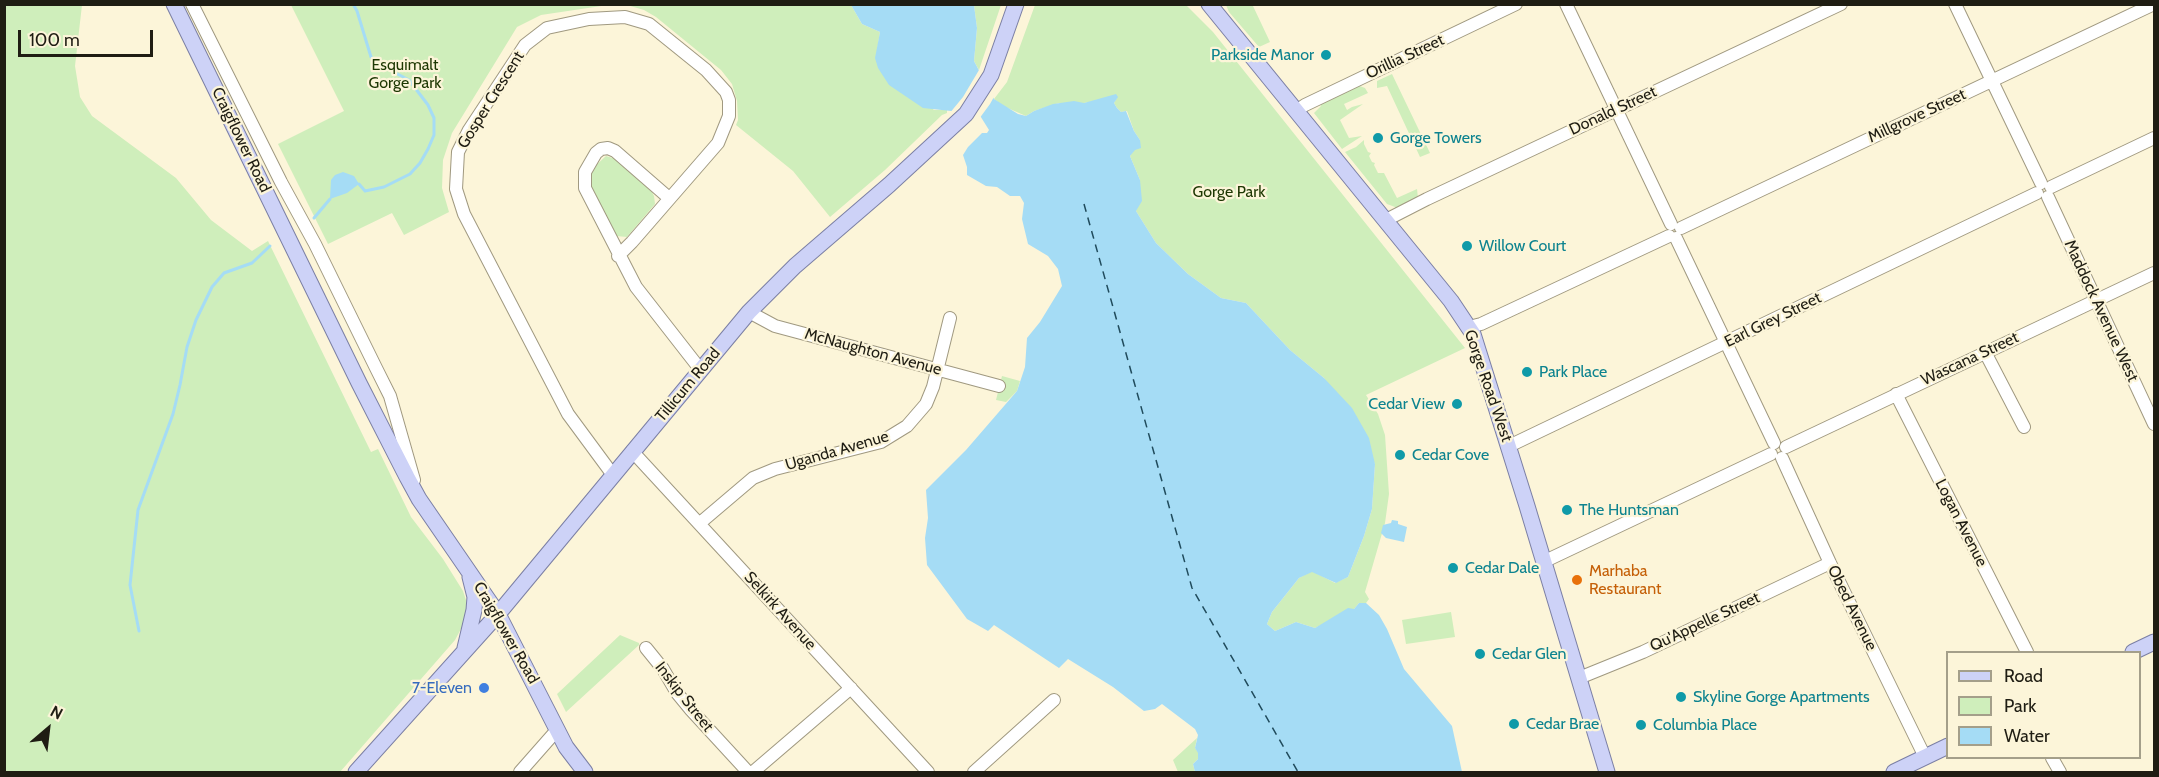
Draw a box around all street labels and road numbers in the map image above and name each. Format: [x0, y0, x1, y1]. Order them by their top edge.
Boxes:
street label: Orillia Street [1363, 31, 1447, 83]
street label: Gosper Crescent [453, 48, 529, 152]
street label: Donald Street [1566, 82, 1660, 140]
street label: Craigflower Road [207, 84, 275, 196]
street label: Millgrove Street [1865, 85, 1969, 147]
street label: Maddock Avenue West [2060, 237, 2142, 385]
street label: Earl Grey Street [1721, 288, 1825, 352]
street label: McNaughton Avenue [802, 324, 944, 380]
street label: Gorge Road West [1460, 327, 1516, 445]
street label: Wascana Street [1918, 328, 2022, 390]
street label: Tillicum Road [651, 344, 725, 426]
street label: Uganda Avenue [783, 427, 891, 475]
street label: Logan Avenue [1931, 476, 1991, 570]
street label: Obed Avenue [1823, 562, 1881, 654]
street label: Selkirk Avenue [740, 568, 820, 654]
street label: Craigflower Road [469, 579, 543, 687]
street label: Qu'Appelle Street [1647, 588, 1763, 656]
street label: Inskip Street [651, 658, 717, 736]

